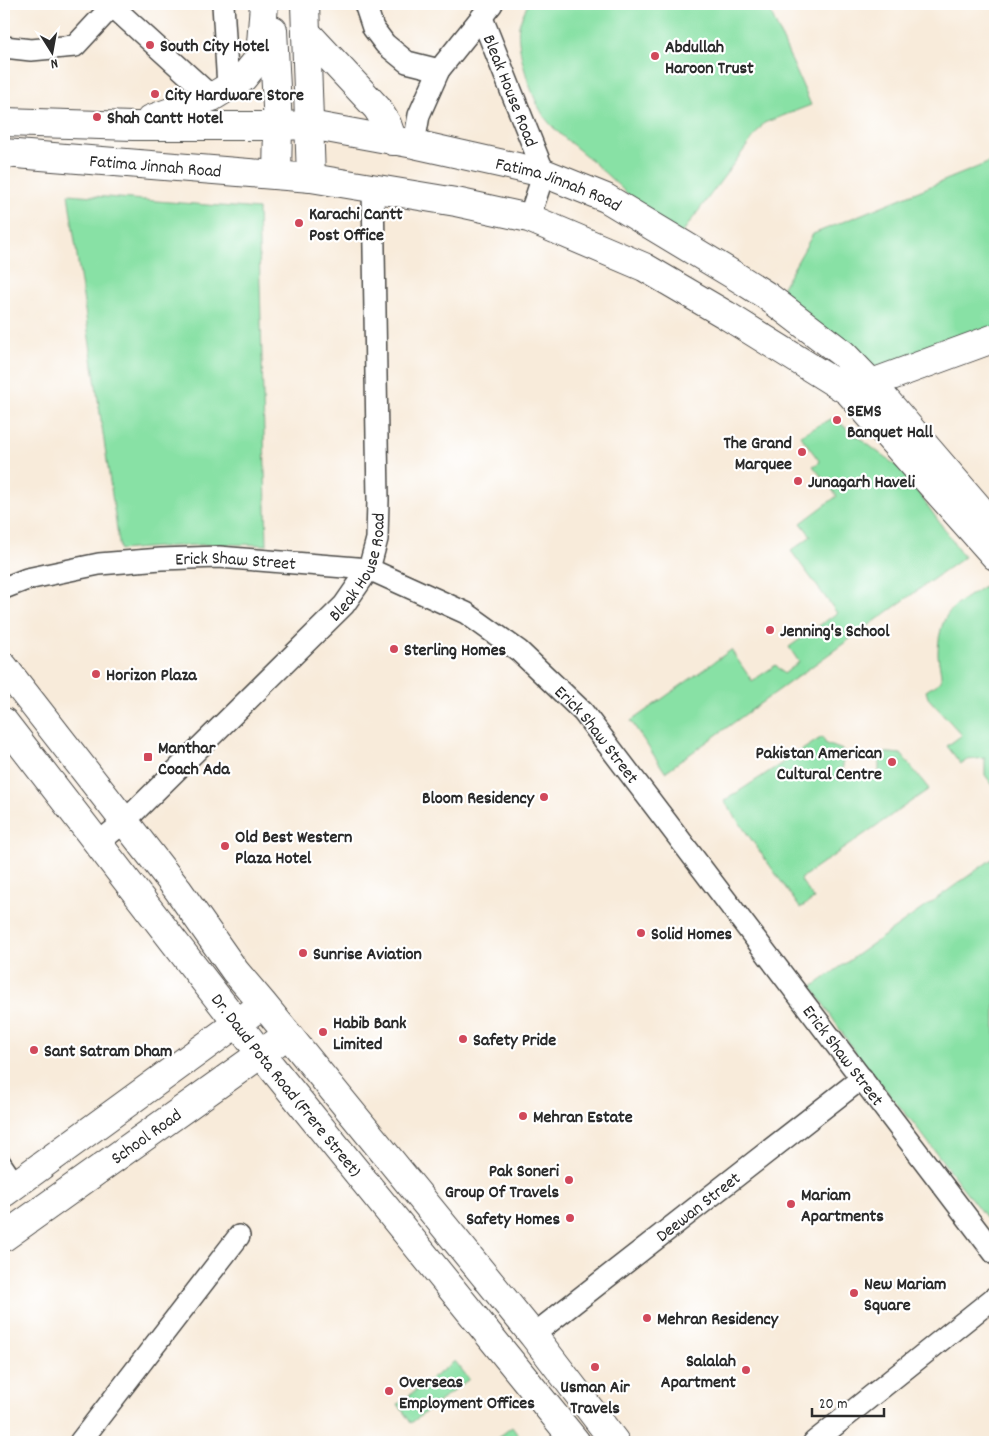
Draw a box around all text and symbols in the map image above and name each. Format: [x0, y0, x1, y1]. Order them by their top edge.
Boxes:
north arrow [28, 28, 78, 78]
street label: Bleak House Road [475, 31, 542, 151]
place label: South City Hotel [160, 35, 270, 60]
place label: Abdullah Haroon Trust [665, 36, 754, 82]
marker: South City Hotel [144, 39, 156, 51]
marker: Abdullah Haroon Trust [649, 50, 661, 62]
text: N [49, 52, 59, 73]
place label: City Hardware Store [165, 84, 304, 109]
marker: City Hardware Store [149, 88, 161, 100]
place label: Shah Cantt Hotel [107, 107, 224, 132]
marker: Shah Cantt Hotel [91, 111, 103, 123]
street label: Fatima Jinnah Road [88, 150, 222, 186]
street label: Fatima Jinnah Road [493, 153, 625, 219]
place label: Karachi Cantt Post Office [309, 203, 403, 249]
marker: Karachi Cantt Post Office [293, 217, 305, 229]
place label: SEMS Banquet Hall [847, 400, 934, 446]
marker: SEMS Banquet Hall [831, 414, 843, 426]
place label: The Grand Marquee [724, 432, 792, 478]
marker: The Grand Marquee [796, 446, 808, 458]
place label: Junagarh Haveli [808, 471, 916, 496]
marker: Junagarh Haveli [792, 475, 804, 487]
street label: Bleak House Road [324, 513, 393, 628]
street label: Erick Shaw Street [175, 547, 297, 578]
place label: Jenning's School [780, 620, 890, 645]
marker: Jenning's School [764, 624, 776, 636]
place label: Sterling Homes [404, 639, 507, 664]
marker: Sterling Homes [388, 643, 400, 655]
place label: Horizon Plaza [106, 664, 197, 689]
marker: Horizon Plaza [90, 668, 102, 680]
street label: Erick Shaw Street [548, 681, 643, 790]
place label: Manthar Coach Ada [158, 737, 230, 783]
place label: Pakistan American Cultural Centre [756, 742, 882, 788]
marker: Manthar Coach Ada [142, 751, 154, 763]
marker: Pakistan American Cultural Centre [886, 756, 898, 768]
place label: Bloom Residency [422, 787, 535, 812]
marker: Bloom Residency [538, 791, 550, 803]
place label: Old Best Western Plaza Hotel [235, 826, 352, 872]
marker: Old Best Western Plaza Hotel [219, 840, 231, 852]
place label: Solid Homes [651, 923, 733, 948]
marker: Solid Homes [635, 927, 647, 939]
place label: Sunrise Aviation [313, 943, 422, 968]
marker: Sunrise Aviation [297, 947, 309, 959]
street label: Dr. Daud Pota Road (Frere Street) [204, 989, 366, 1183]
street label: Erick Shaw Street [795, 1001, 889, 1113]
place label: Habib Bank Limited [333, 1012, 407, 1058]
marker: Habib Bank Limited [317, 1026, 329, 1038]
place label: Safety Pride [473, 1029, 556, 1054]
marker: Safety Pride [457, 1033, 469, 1045]
place label: Sant Satram Dham [44, 1040, 172, 1065]
marker: Sant Satram Dham [28, 1044, 40, 1056]
street label: School Road [107, 1104, 188, 1172]
place label: Mehran Estate [533, 1106, 633, 1131]
marker: Mehran Estate [517, 1110, 529, 1122]
place label: Pak Soneri Group Of Travels [445, 1160, 560, 1206]
street label: Deewan Street [652, 1167, 747, 1249]
marker: Pak Soneri Group Of Travels [563, 1174, 575, 1186]
place label: Mariam Apartments [801, 1184, 884, 1230]
marker: Mariam Apartments [785, 1198, 797, 1210]
place label: Safety Homes [466, 1208, 560, 1233]
marker: Safety Homes [564, 1212, 576, 1224]
place label: New Mariam Square [864, 1273, 946, 1319]
marker: New Mariam Square [848, 1287, 860, 1299]
place label: Mehran Residency [657, 1308, 779, 1333]
marker: Mehran Residency [641, 1312, 653, 1324]
place label: Salalah Apartment [661, 1350, 736, 1396]
marker: Usman Air Travels [589, 1361, 601, 1373]
marker: Salalah Apartment [740, 1364, 752, 1376]
place label: Overseas Employment Offices [399, 1371, 535, 1417]
place label: Usman Air Travels [560, 1376, 630, 1422]
marker: Overseas Employment Offices [383, 1385, 395, 1397]
scale bar [812, 1386, 884, 1418]
text: 20 m [819, 1394, 847, 1416]

